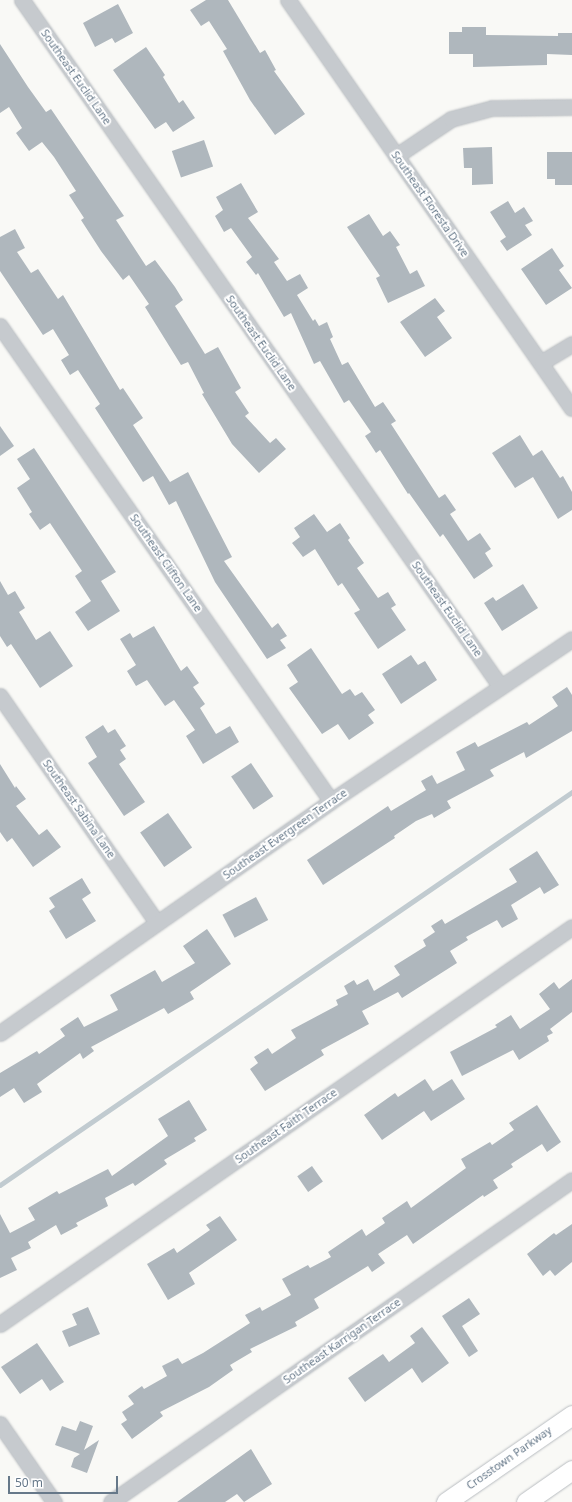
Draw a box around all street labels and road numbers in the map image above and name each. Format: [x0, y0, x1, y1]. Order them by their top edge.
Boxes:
street label: Southeast Euclid Lane [38, 27, 114, 127]
street label: Southeast Floresta Drive [388, 149, 472, 259]
street label: Southeast Euclid Lane [223, 293, 299, 393]
street label: Southeast Clifton Lane [127, 512, 205, 614]
street label: Southeast Euclid Lane [409, 559, 485, 659]
street label: Southeast Sabina Lane [40, 757, 118, 861]
street label: Southeast Evergreen Terrace [220, 786, 350, 882]
street label: Southeast Faith Terrace [233, 1086, 339, 1166]
street label: Southeast Karrigan Terrace [281, 1295, 403, 1387]
street label: Crosstown Parkway [464, 1424, 554, 1492]

